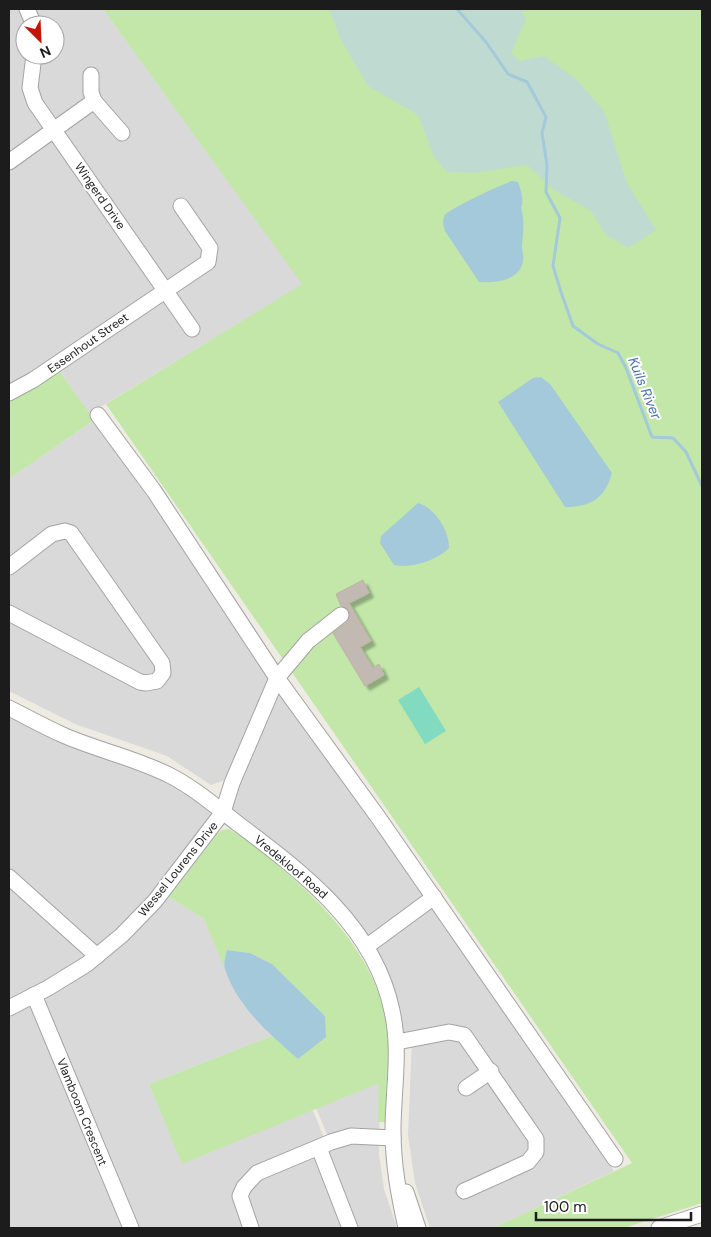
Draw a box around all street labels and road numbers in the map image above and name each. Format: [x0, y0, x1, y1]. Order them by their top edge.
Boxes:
street label: Wingerd Drive [71, 159, 129, 233]
street label: Essenhout Street [44, 309, 132, 377]
street label: Wessel Lourens Drive [135, 818, 222, 920]
street label: Vredekloof Road [251, 832, 331, 902]
street label: Vlamboom Crescent [53, 1056, 111, 1168]

